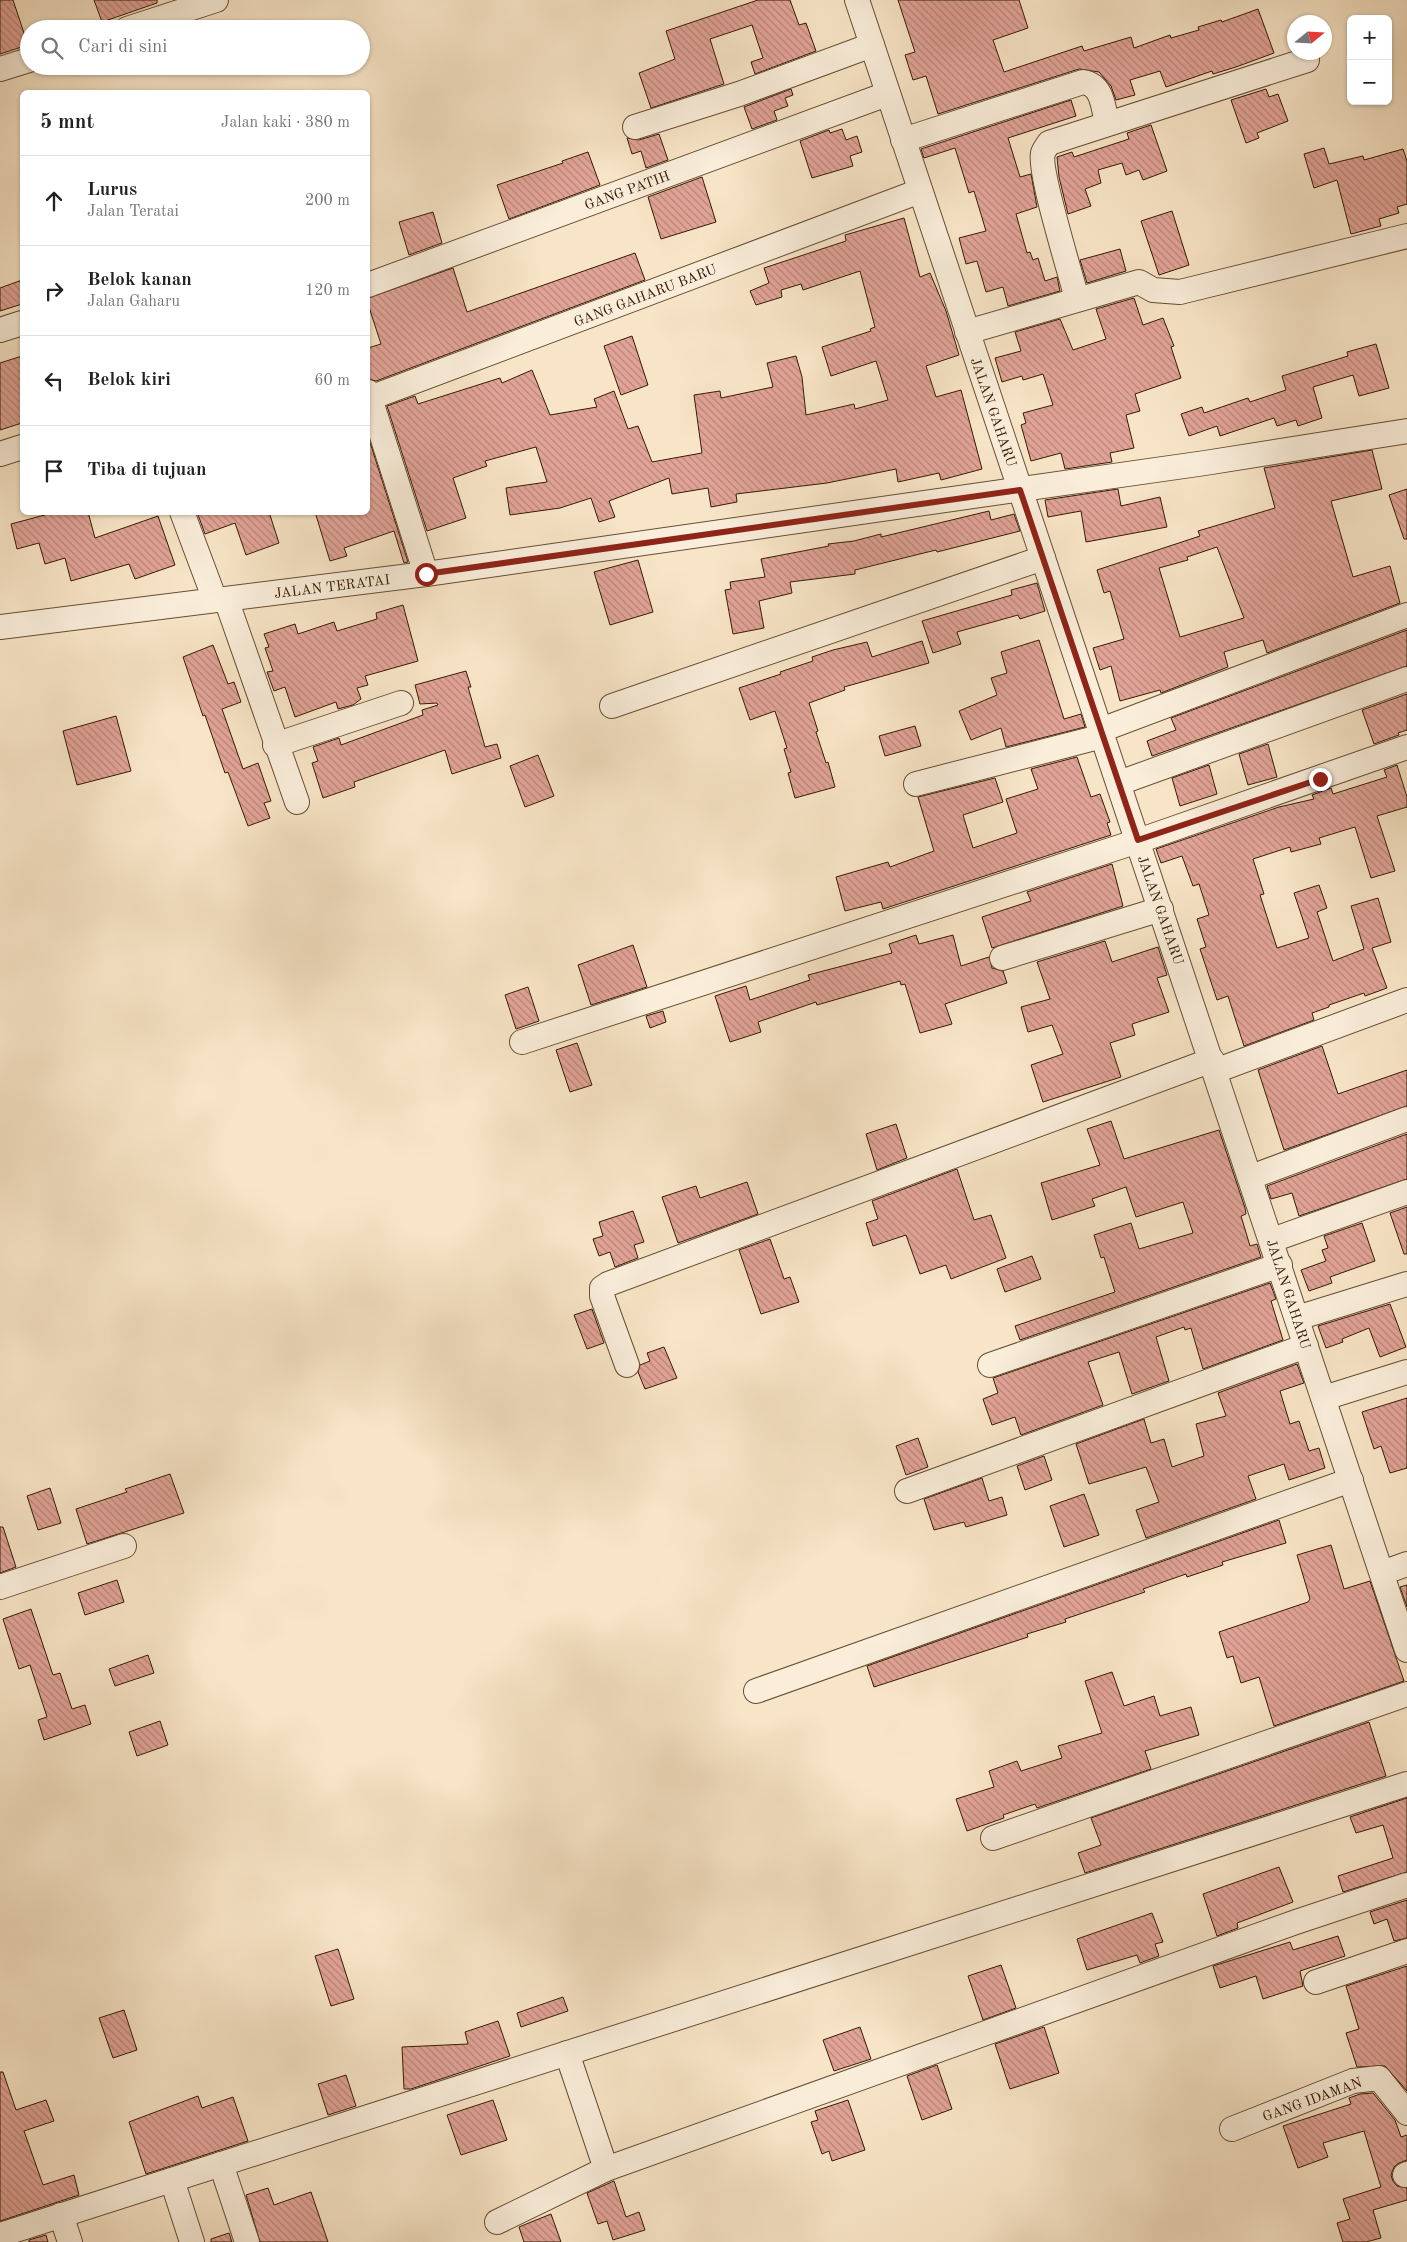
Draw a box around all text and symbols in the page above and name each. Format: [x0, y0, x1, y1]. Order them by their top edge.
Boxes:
north arrow [1287, 15, 1332, 60]
map controls [1347, 15, 1392, 105]
button: + [1347, 15, 1392, 60]
search box [20, 20, 370, 75]
icon: search [38, 34, 66, 62]
text: Cari di sini [78, 38, 168, 57]
button: − [1347, 60, 1392, 105]
text: 5 mnt [40, 112, 94, 133]
text: Jalan kaki · 380 m [221, 115, 350, 131]
street label: GANG PATIH [583, 169, 672, 213]
text: Lurus [87, 181, 137, 200]
icon: ahead [40, 187, 68, 215]
text: 200 m [305, 193, 350, 209]
text: Jalan Teratai [87, 204, 179, 220]
street label: GANG GAHARU BARU [572, 262, 719, 330]
text: Belok kanan [87, 271, 192, 290]
icon: right [40, 277, 68, 305]
text: 120 m [305, 283, 350, 299]
text: Jalan Gaharu [87, 294, 180, 310]
street label: JALAN GAHARU [968, 356, 1018, 469]
icon: left [40, 367, 68, 395]
text: Belok kiri [87, 371, 171, 390]
text: 60 m [314, 373, 350, 389]
icon: arrive [40, 457, 68, 485]
text: Tiba di tujuan [87, 461, 207, 480]
route start [415, 563, 438, 586]
street label: JALAN TERATAI [274, 573, 391, 601]
route end [1309, 768, 1332, 791]
street label: JALAN GAHARU [1135, 854, 1185, 967]
street label: JALAN GAHARU [1264, 1238, 1312, 1351]
street label: GANG IDAMAN [1261, 2075, 1364, 2124]

